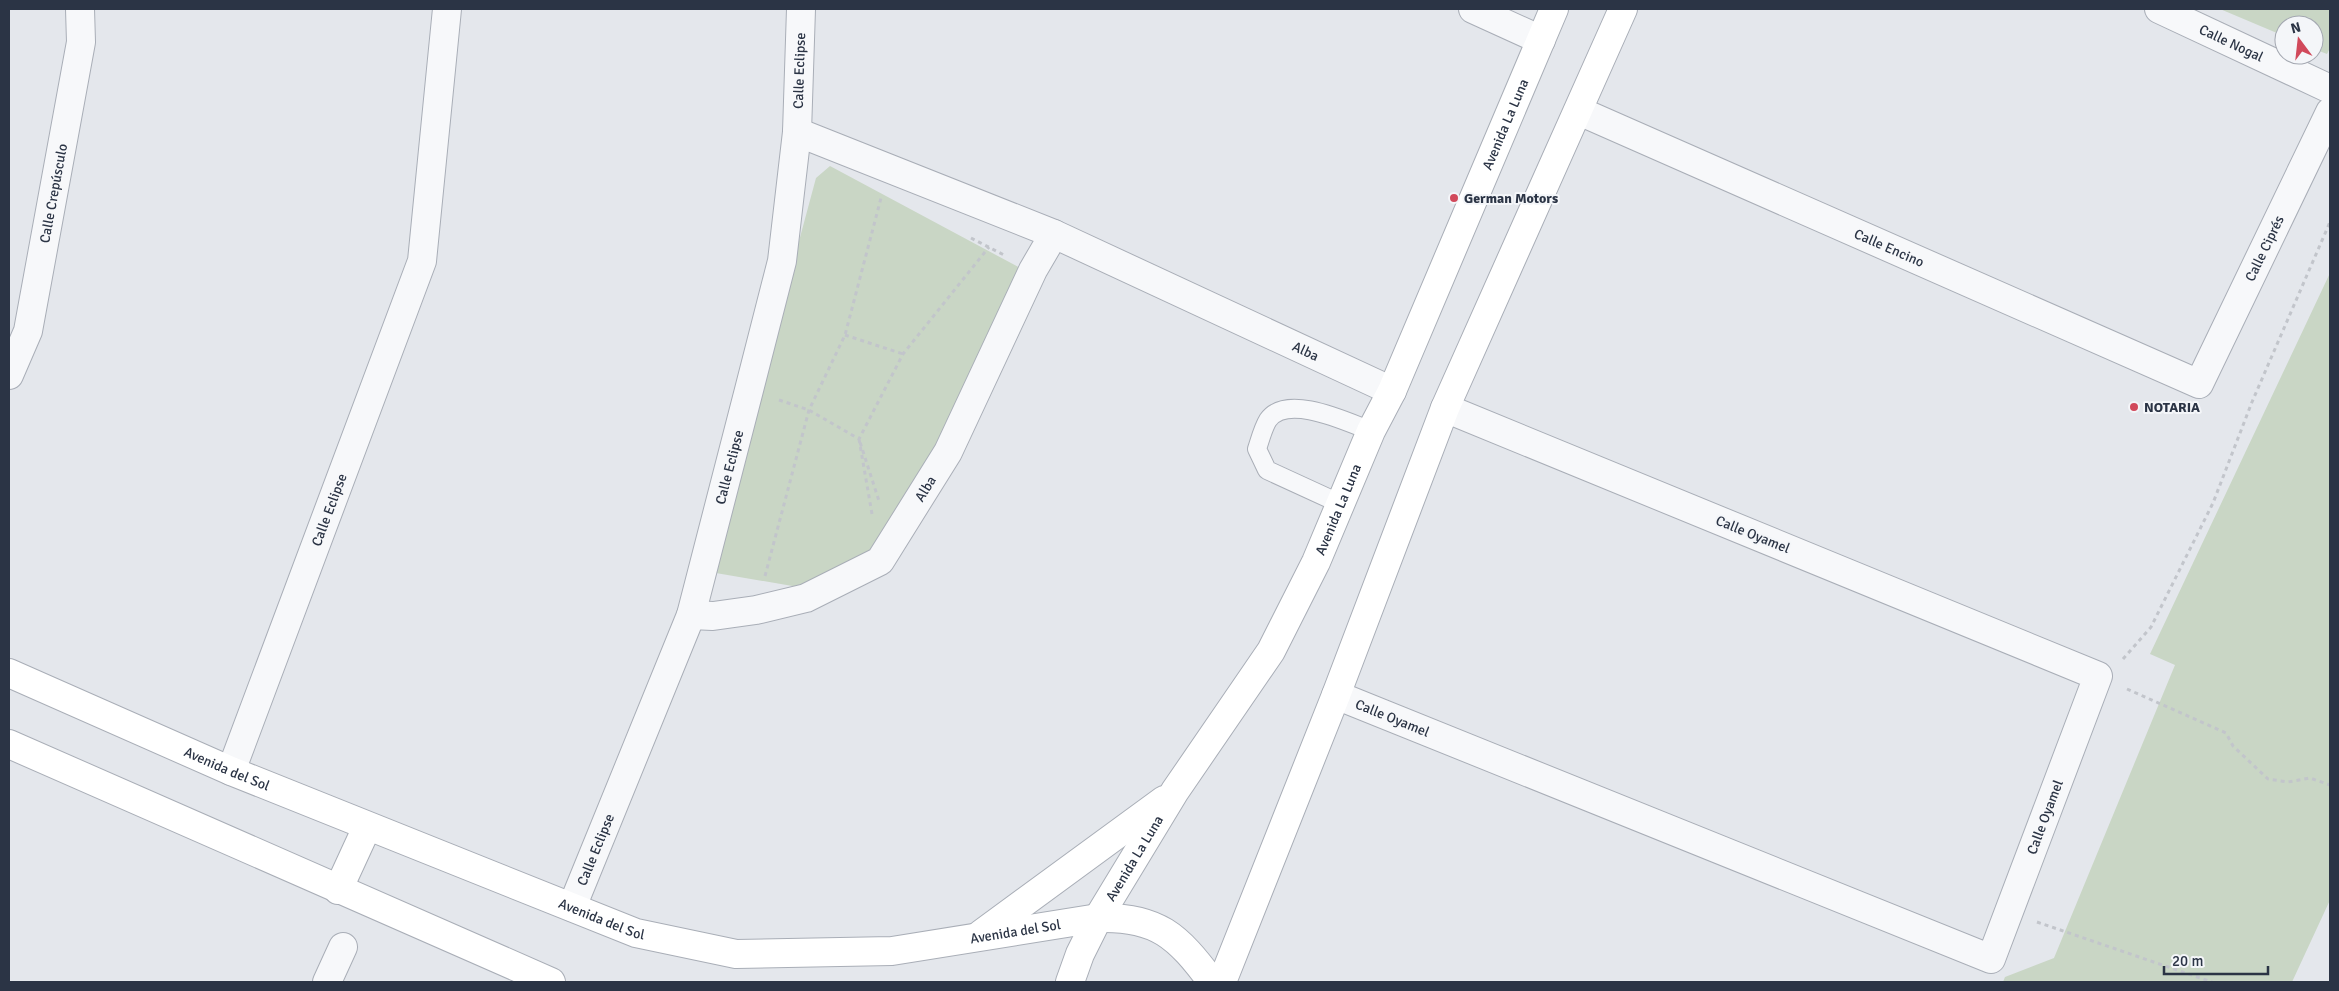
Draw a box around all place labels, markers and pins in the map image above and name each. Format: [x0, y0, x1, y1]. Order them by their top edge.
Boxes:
place label: German Motors [1464, 190, 1558, 207]
marker: German Motors [1448, 192, 1460, 204]
place label: NOTARIA [2144, 399, 2200, 416]
marker: NOTARIA [2128, 401, 2140, 413]

